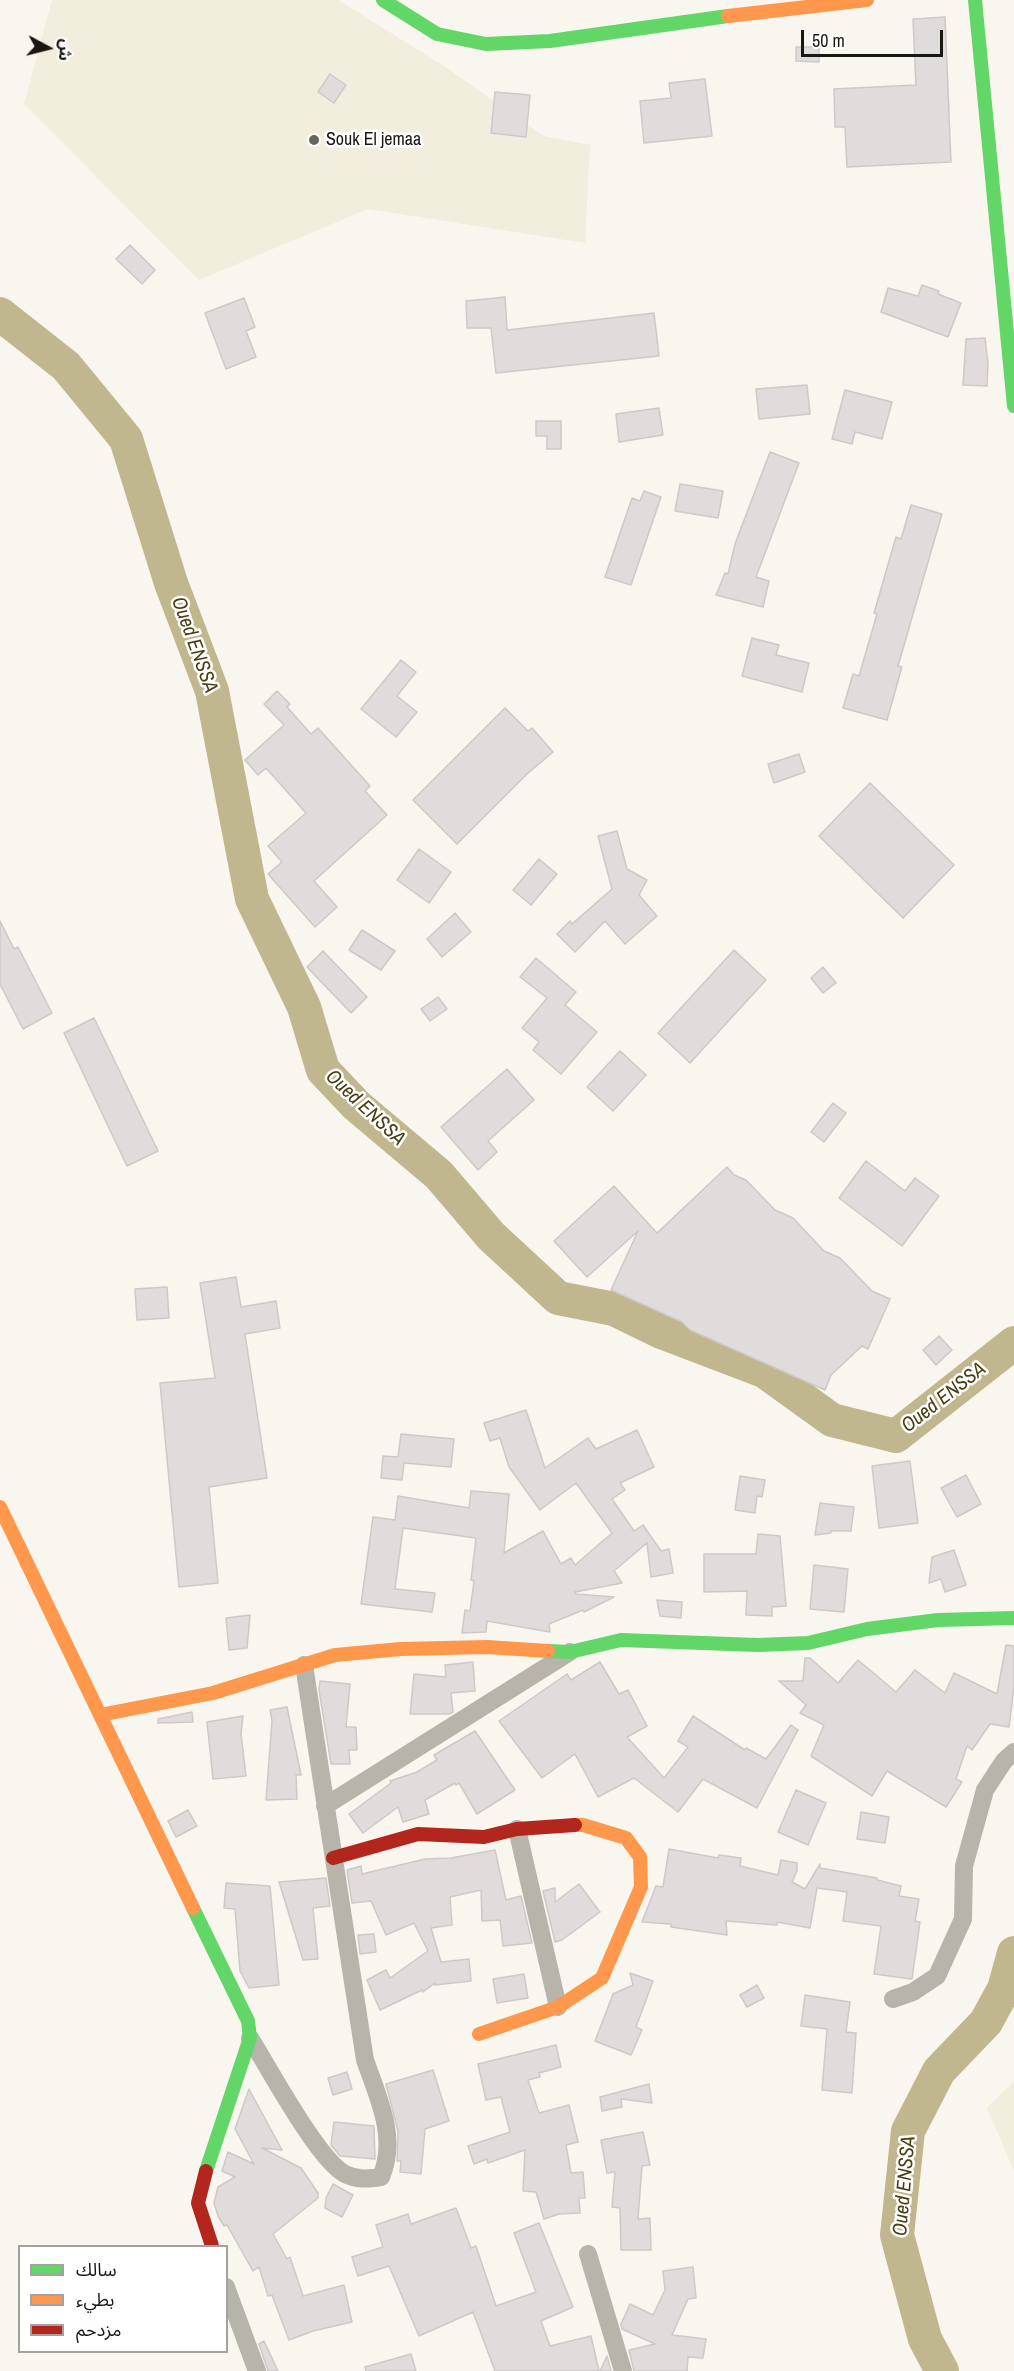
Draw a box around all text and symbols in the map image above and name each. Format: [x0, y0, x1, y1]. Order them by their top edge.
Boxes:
north arrow [18, 18, 78, 78]
scale bar [804, 18, 946, 56]
text: 50 m [812, 28, 845, 53]
text: ش [54, 38, 78, 62]
place label: Souk El jemaa [326, 129, 421, 151]
marker: Souk El jemaa [307, 133, 321, 147]
water label: Oued ENSSA [166, 594, 222, 696]
water label: Oued ENSSA [320, 1065, 410, 1151]
water label: Oued ENSSA [897, 1358, 991, 1438]
water label: Oued ENSSA [889, 2135, 921, 2237]
legend [18, 2245, 228, 2353]
text: سالك [76, 2257, 117, 2282]
text: بطيء [76, 2287, 114, 2312]
text: مزدحم [76, 2317, 121, 2342]

